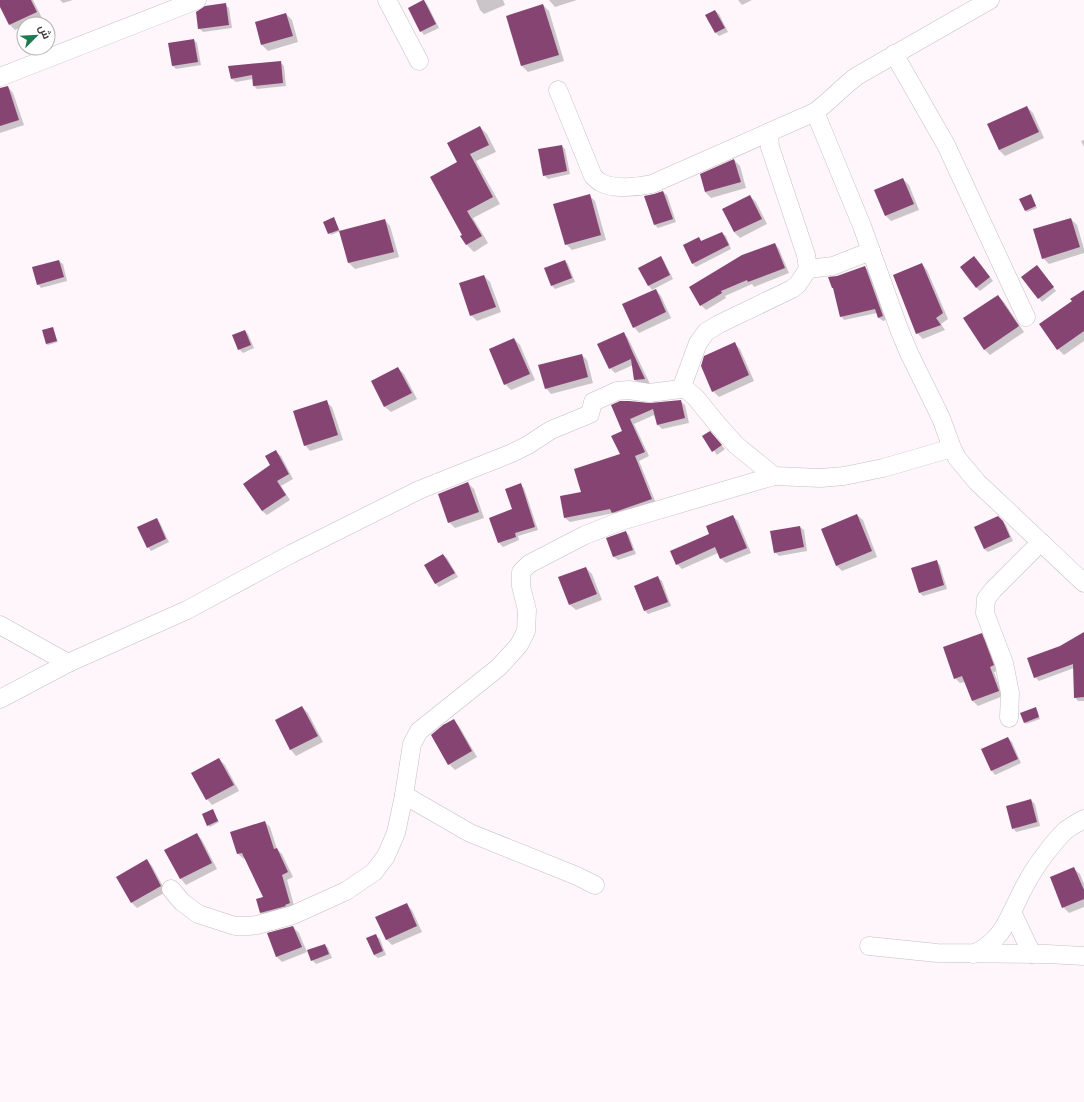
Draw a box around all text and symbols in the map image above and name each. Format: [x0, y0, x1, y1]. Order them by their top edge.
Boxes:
north arrow [16, 16, 56, 56]
text: ش [36, 23, 54, 41]

